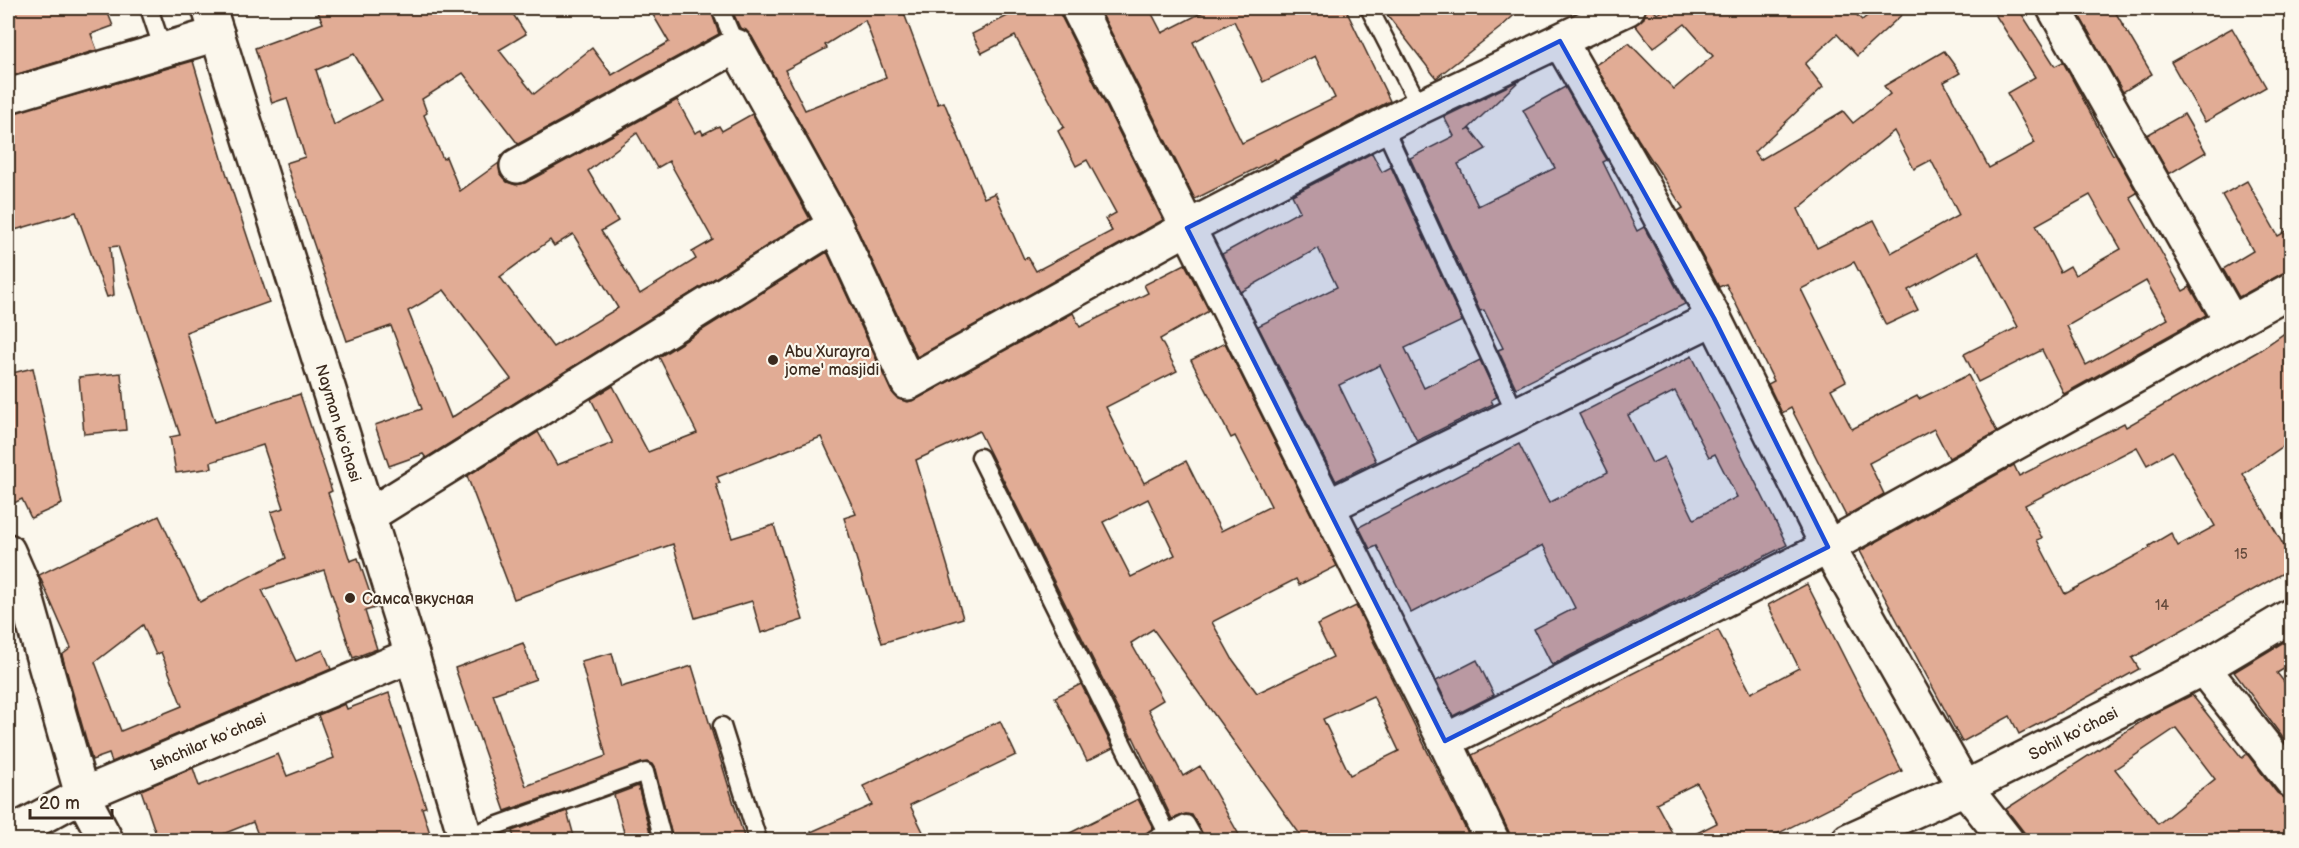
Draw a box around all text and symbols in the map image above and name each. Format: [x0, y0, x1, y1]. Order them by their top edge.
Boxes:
place label: Abu Xurayra jome' masjidi [784, 343, 879, 380]
marker: Abu Xurayra jome' masjidi [766, 353, 780, 367]
street label: Nayman koʻchasi [311, 362, 365, 485]
house number: 15 [2234, 546, 2248, 563]
place label: Самса вкусная [362, 590, 474, 609]
marker: Самса вкусная [343, 591, 357, 605]
house number: 14 [2155, 597, 2169, 614]
street label: Sohil koʻchasi [2026, 704, 2121, 765]
street label: Ishchilar koʻchasi [148, 709, 269, 775]
scale bar [30, 782, 112, 820]
text: 20 m [39, 793, 80, 814]

